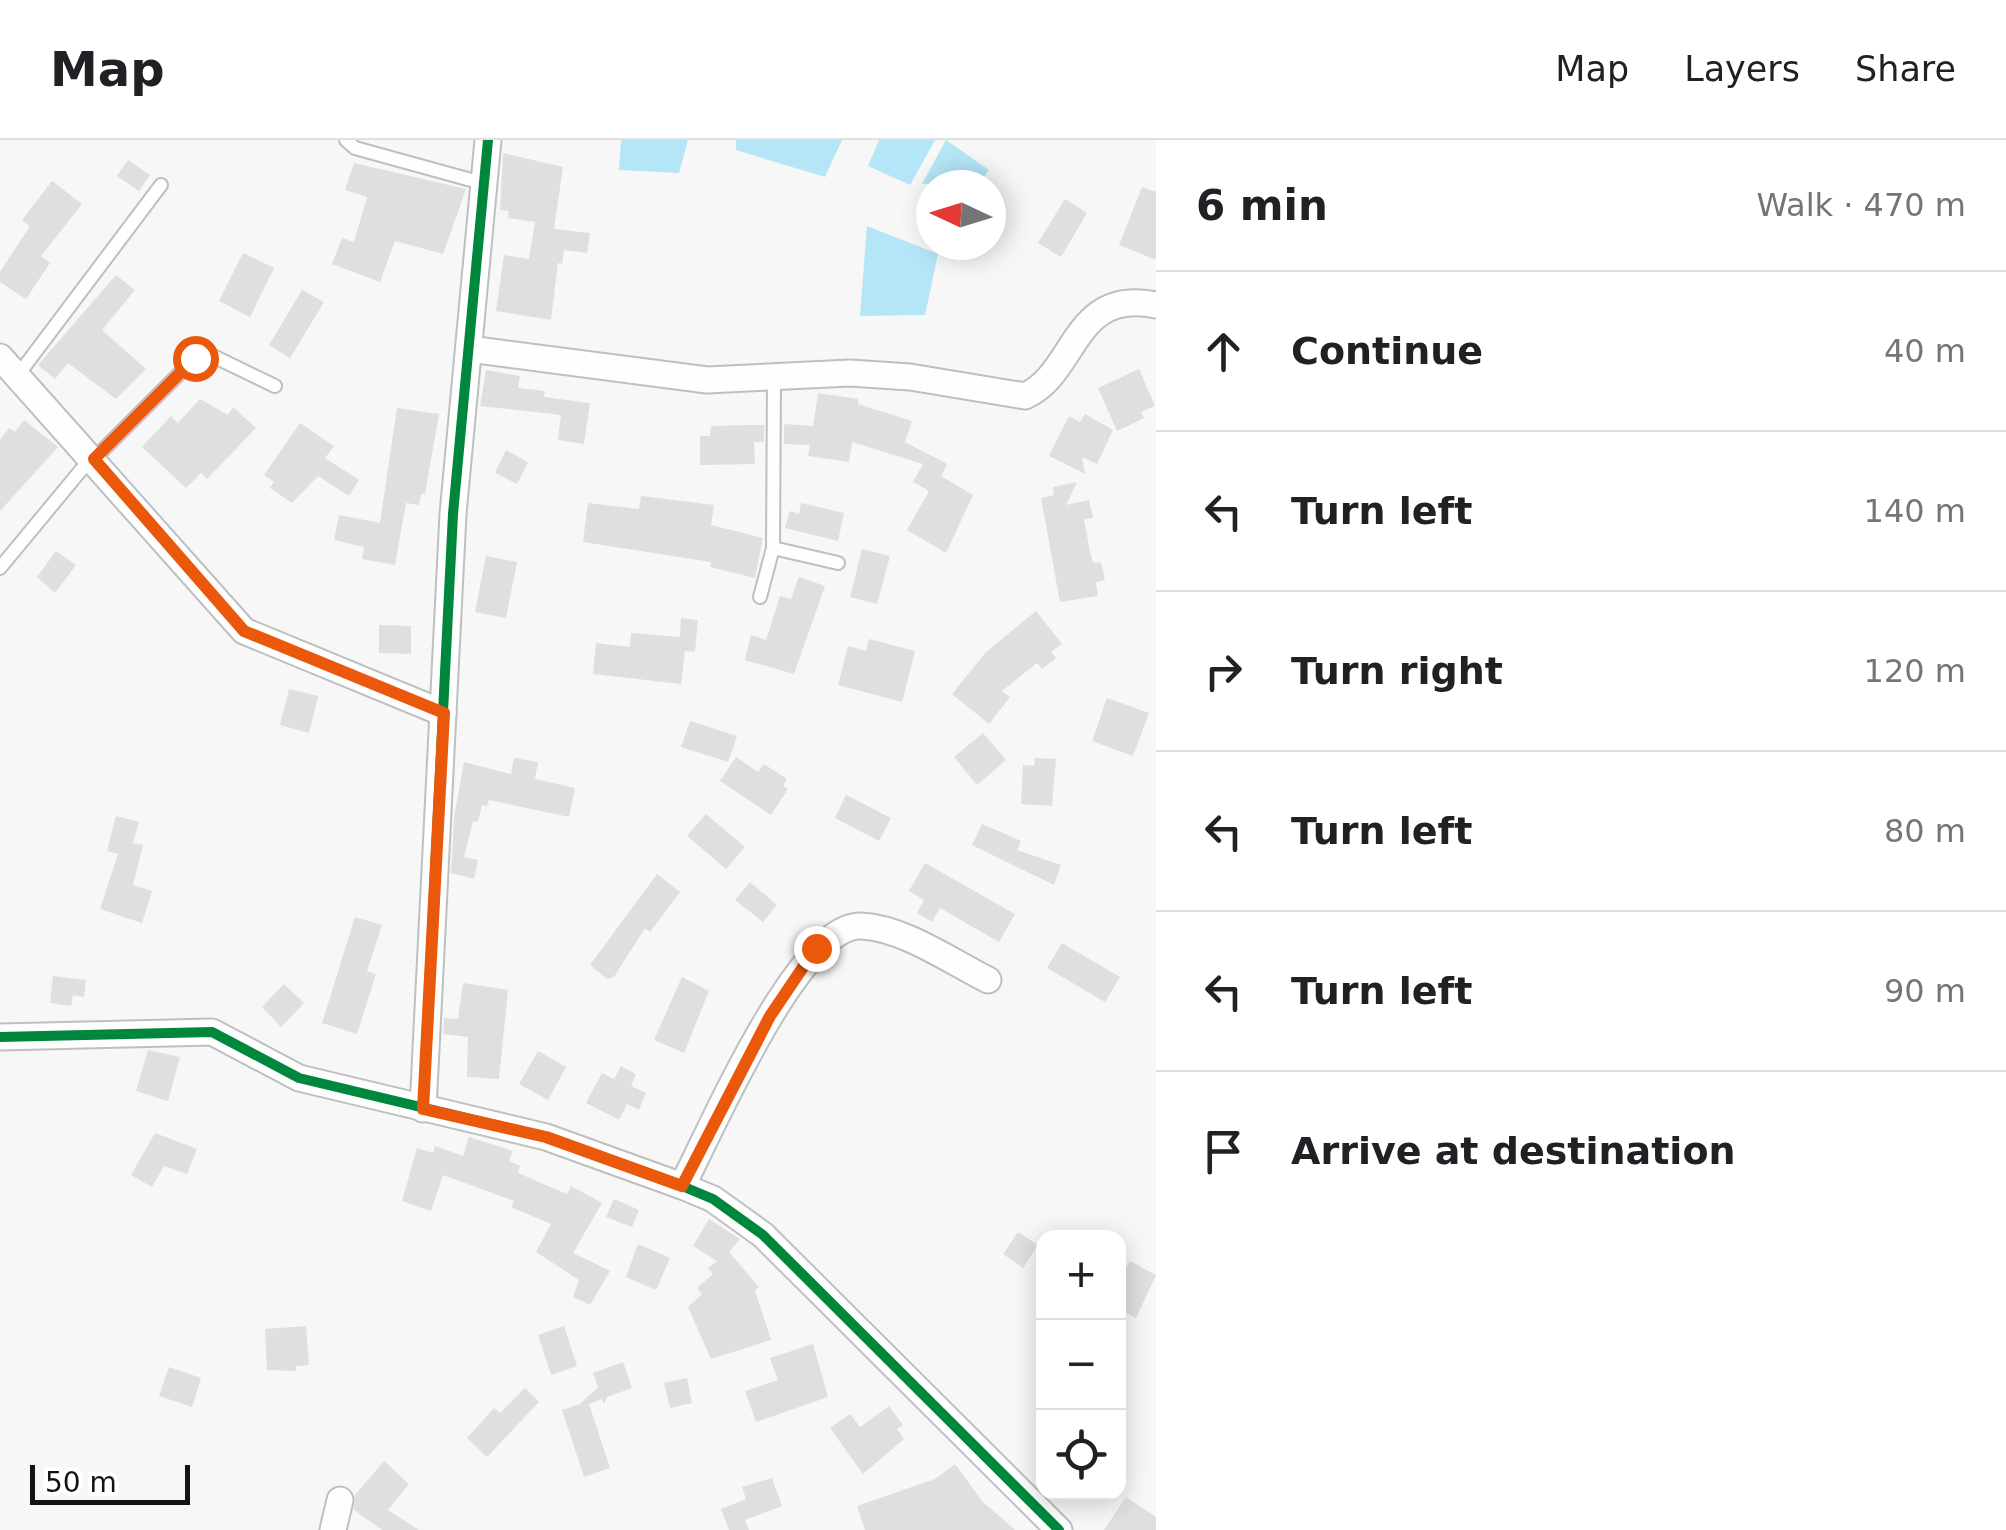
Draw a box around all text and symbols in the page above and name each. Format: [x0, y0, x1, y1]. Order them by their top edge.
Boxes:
text: Map [50, 41, 165, 97]
text: Map [1555, 49, 1629, 89]
text: Layers [1684, 49, 1800, 89]
text: Share [1855, 49, 1956, 89]
north arrow [916, 170, 1006, 260]
text: 6 min [1196, 181, 1328, 230]
text: Walk · 470 m [1756, 186, 1966, 224]
icon: ahead [1196, 324, 1251, 379]
text: Continue [1291, 329, 1483, 373]
text: 40 m [1884, 332, 1966, 370]
route start [173, 336, 219, 382]
icon: left [1196, 484, 1251, 539]
text: Turn left [1291, 489, 1472, 533]
text: 140 m [1864, 492, 1966, 530]
icon: right [1196, 644, 1251, 699]
text: Turn right [1291, 649, 1503, 693]
text: 120 m [1864, 652, 1966, 690]
icon: left [1196, 804, 1251, 859]
text: Turn left [1291, 809, 1472, 853]
text: 80 m [1884, 812, 1966, 850]
route end [794, 926, 840, 972]
icon: left [1196, 964, 1251, 1019]
text: Turn left [1291, 969, 1472, 1013]
text: 90 m [1884, 972, 1966, 1010]
icon: arrive [1196, 1124, 1251, 1179]
text: Arrive at destination [1291, 1129, 1736, 1173]
map controls [1036, 1230, 1126, 1500]
button: + [1036, 1230, 1126, 1320]
button: − [1036, 1320, 1126, 1410]
button: locate [1036, 1410, 1126, 1500]
scale bar [30, 1460, 190, 1504]
text: 50 m [45, 1466, 117, 1499]

